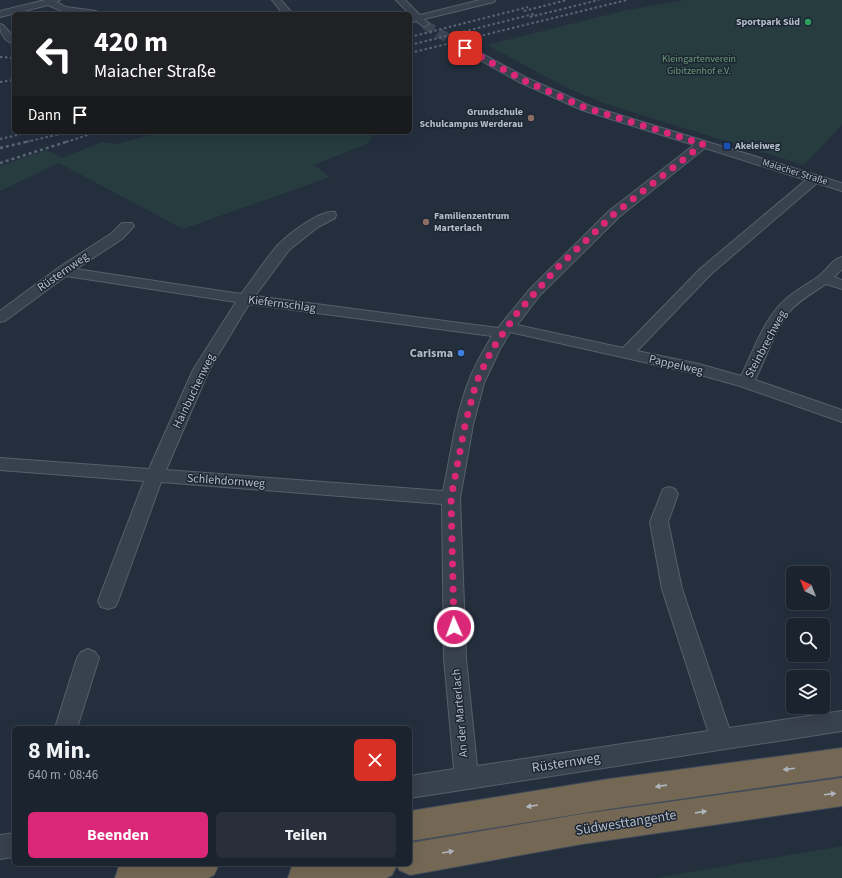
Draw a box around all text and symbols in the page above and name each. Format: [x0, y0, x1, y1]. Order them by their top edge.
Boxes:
place label: Sportpark Süd [736, 15, 800, 29]
marker: Sportpark Süd [803, 17, 813, 27]
text: 420 m [94, 22, 168, 62]
icon: left [28, 28, 80, 80]
pin [448, 31, 482, 65]
icon: arrive [454, 37, 476, 59]
park label: Kleingartenverein Gibitzenhof e.V. [662, 52, 736, 78]
text: Maiacher Straße [94, 59, 216, 84]
icon: arrive [69, 104, 91, 126]
text: Dann [28, 105, 61, 126]
place label: Grundschule Schulcampus Werderau [420, 105, 523, 131]
marker: Grundschule Schulcampus Werderau [526, 113, 536, 123]
place label: Akeleiweg [734, 139, 781, 153]
marker: Akeleiweg [722, 141, 732, 151]
street label: Maiacher Straße [761, 155, 829, 189]
place label: Familienzentrum Marterlach [434, 209, 509, 235]
marker: Familienzentrum Marterlach [421, 217, 431, 227]
street label: Rüsternweg [34, 248, 92, 296]
street label: Kiefernschlag [247, 291, 317, 317]
street label: Steinbrechweg [741, 307, 791, 381]
place label: Carisma [410, 345, 453, 362]
marker: Carisma [456, 348, 466, 358]
street label: Hainbuchenweg [168, 351, 220, 431]
street label: Pappelweg [647, 351, 705, 379]
street label: Schlehdornweg [186, 470, 266, 492]
north arrow [786, 566, 830, 610]
map controls [786, 566, 830, 714]
position arrow [433, 606, 475, 648]
button: search [786, 618, 830, 662]
street label: An der Marterlach [448, 668, 472, 758]
button: layers [786, 670, 830, 714]
text: 8 Min. [28, 733, 91, 768]
button: close [354, 739, 396, 781]
street label: Rüsternweg [530, 748, 602, 778]
one-way arrow [783, 765, 795, 772]
text: 640 m · 08:46 [28, 766, 98, 784]
one-way arrow [655, 783, 667, 789]
one-way arrow [824, 791, 836, 797]
one-way arrow [526, 803, 538, 809]
street label: Südwesttangente [574, 805, 678, 841]
one-way arrow [695, 809, 707, 815]
button: Beenden [28, 812, 208, 858]
button: Teilen [216, 812, 396, 858]
one-way arrow [442, 849, 454, 855]

